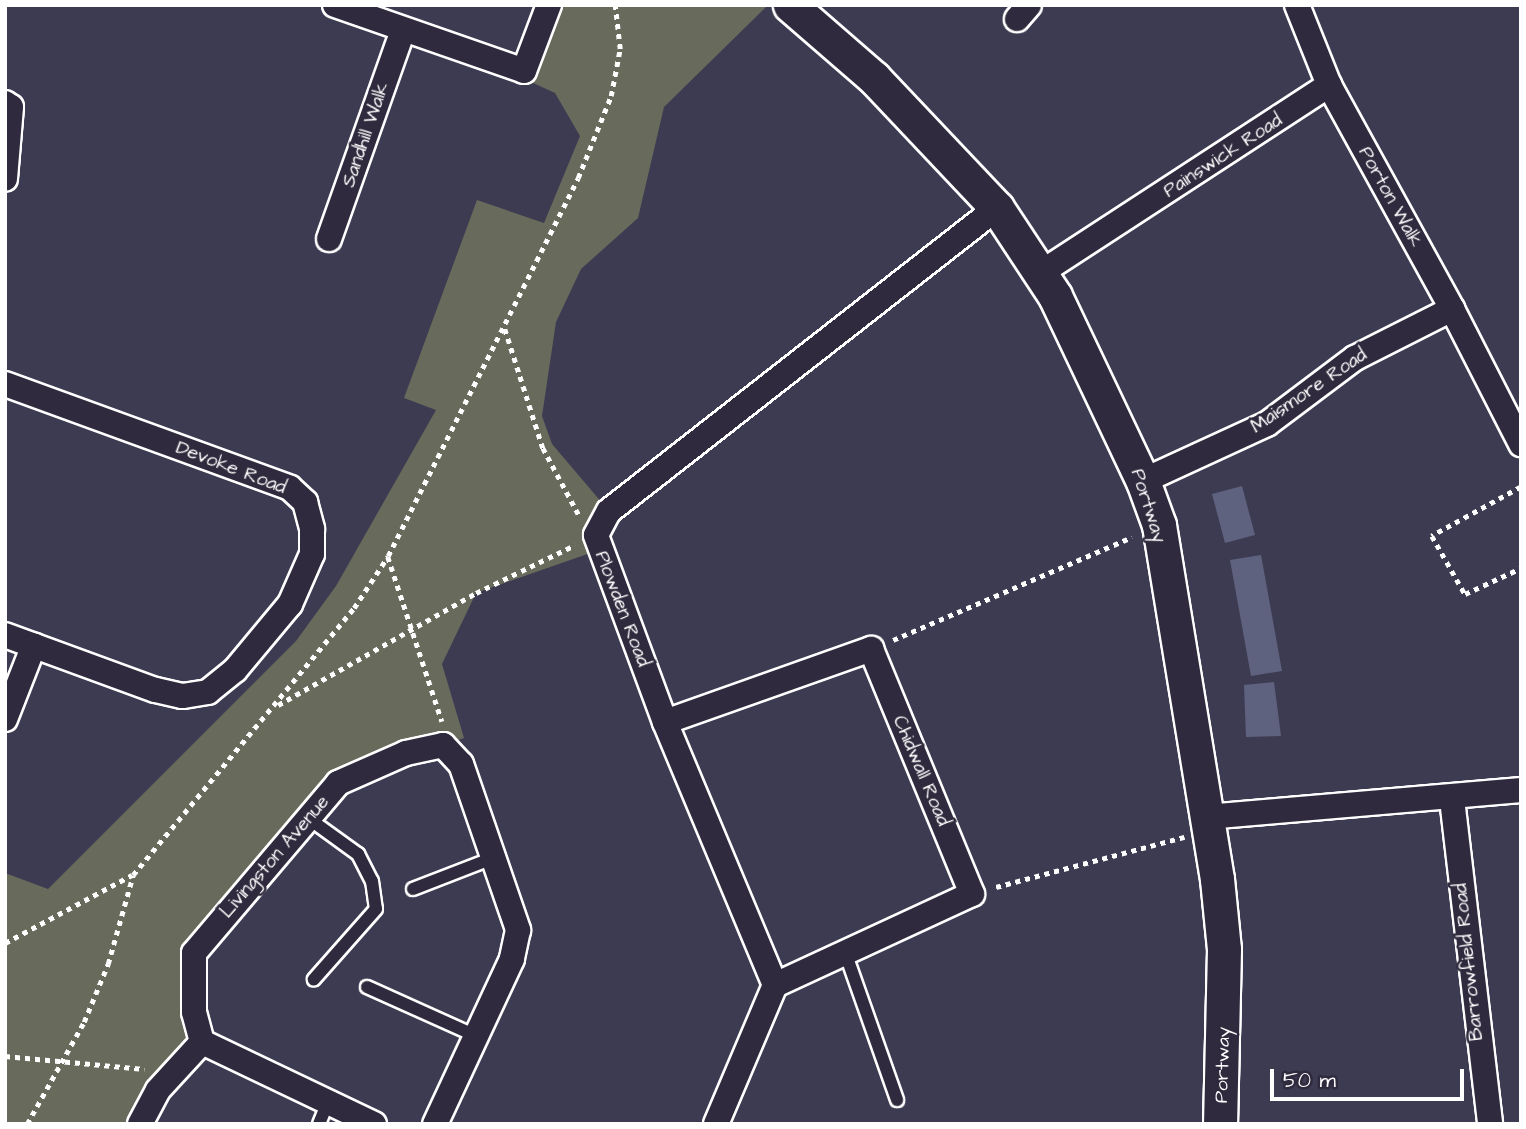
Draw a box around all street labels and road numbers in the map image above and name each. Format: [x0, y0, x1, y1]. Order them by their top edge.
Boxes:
street label: Sandhill Walk [337, 80, 395, 190]
street label: Painswick Road [1159, 109, 1287, 203]
street label: Porton Walk [1353, 143, 1427, 251]
street label: Maismore Road [1247, 344, 1371, 438]
street label: Devoke Road [173, 437, 289, 499]
street label: Portway [1125, 466, 1171, 546]
street label: Plowden Road [590, 548, 654, 670]
street label: Chidwall Road [888, 712, 954, 830]
street label: Livingston Avenue [216, 791, 334, 923]
street label: Barrowfield Road [1449, 882, 1489, 1042]
street label: Portway [1210, 1026, 1236, 1104]

